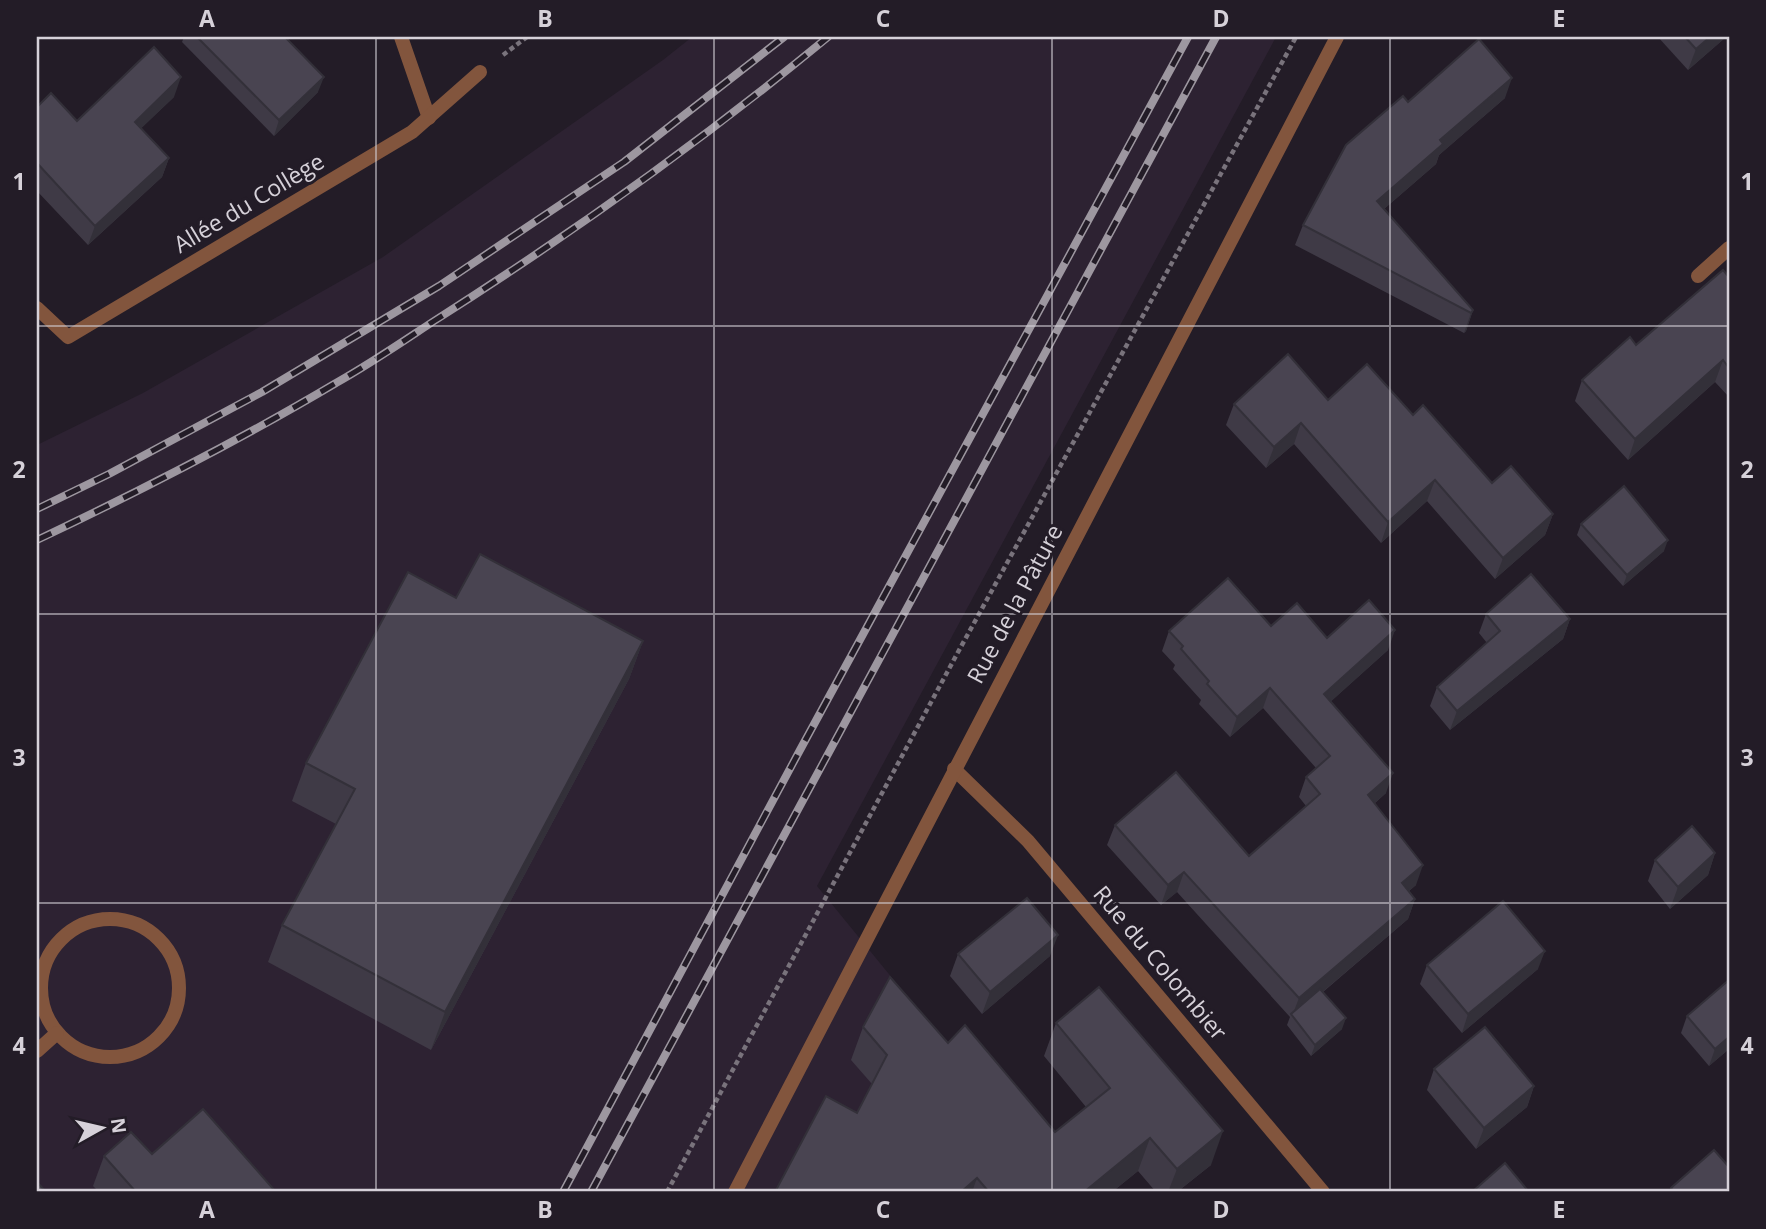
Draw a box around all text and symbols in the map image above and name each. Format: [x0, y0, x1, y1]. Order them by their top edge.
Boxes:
text: A [199, 2, 215, 34]
text: B [537, 2, 553, 34]
text: C [876, 2, 890, 34]
text: D [1212, 2, 1230, 34]
text: E [1553, 2, 1565, 34]
street label: Allée du Collège [167, 145, 330, 260]
text: 1 [12, 165, 26, 197]
text: 1 [1740, 165, 1754, 197]
text: 2 [12, 453, 26, 485]
text: 2 [1740, 453, 1754, 485]
street label: Rue de la Pâture [959, 518, 1070, 689]
text: 3 [12, 741, 26, 773]
text: 3 [1740, 741, 1754, 773]
street label: Rue du Colombier [1087, 878, 1235, 1047]
text: 4 [12, 1029, 26, 1061]
text: 4 [1740, 1029, 1754, 1061]
north arrow [66, 1092, 136, 1162]
text: N [105, 1116, 133, 1135]
text: A [199, 1193, 215, 1225]
text: B [537, 1193, 553, 1225]
text: C [876, 1193, 890, 1225]
text: D [1212, 1193, 1230, 1225]
text: E [1553, 1193, 1565, 1225]

